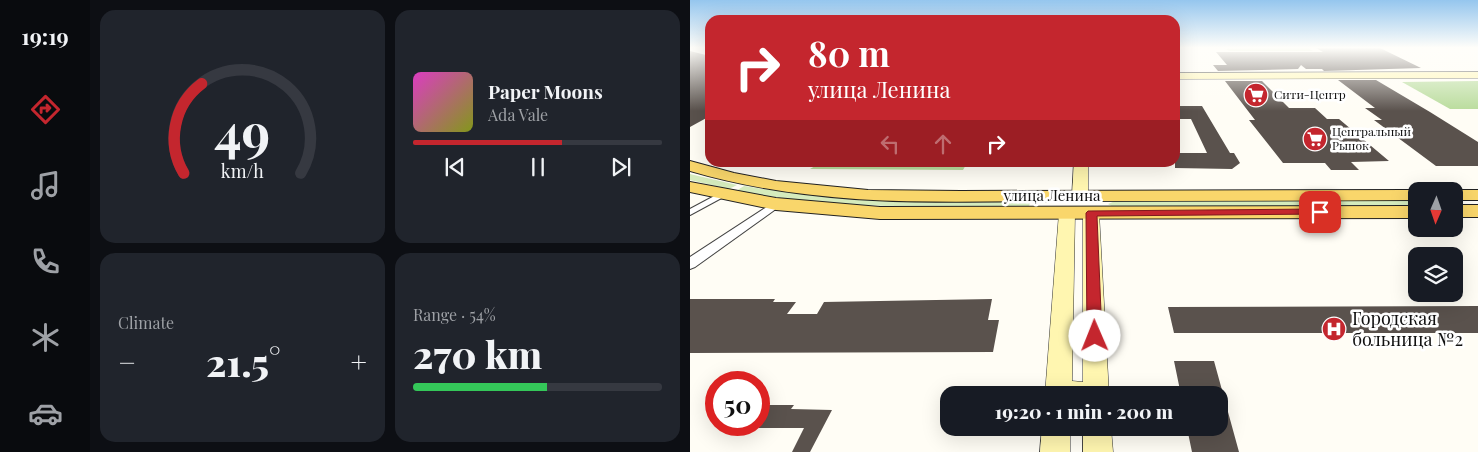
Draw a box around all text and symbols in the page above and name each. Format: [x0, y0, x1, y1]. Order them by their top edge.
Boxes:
text: 19:19 [21, 21, 69, 51]
text: 80 m [808, 29, 890, 76]
icon: right [725, 35, 790, 100]
text: улица Ленина [808, 74, 950, 104]
text: Paper Moons [488, 78, 603, 104]
supermarket icon: Сити-Центр [1243, 82, 1269, 108]
place label: Сити-Центр [1274, 86, 1346, 102]
icon: directions [28, 92, 63, 127]
text: 49 [214, 96, 271, 165]
text: Ada Vale [488, 104, 548, 125]
place label: Центральный Рынок [1332, 123, 1411, 153]
supermarket icon: Центральный Рынок [1302, 126, 1328, 152]
icon: left [876, 130, 904, 158]
icon: ahead [929, 130, 957, 158]
icon: right [982, 130, 1010, 158]
icon: previous [441, 153, 469, 181]
icon: pause [524, 153, 552, 181]
icon: next [607, 153, 635, 181]
text: km/h [221, 159, 264, 182]
icon: music [28, 168, 63, 203]
north arrow [1408, 182, 1462, 238]
map controls [1408, 182, 1463, 302]
street label: улица Ленина [1002, 185, 1101, 205]
pin [1299, 191, 1341, 233]
icon: arrive [1306, 198, 1334, 226]
icon: phone [28, 244, 63, 279]
button: layers [1408, 247, 1463, 302]
text: Range · 54% [413, 304, 496, 325]
place label: Городская больница №2 [1352, 306, 1463, 351]
position arrow [1068, 309, 1120, 361]
text: Climate [118, 312, 174, 333]
hospital icon: Городская больница №2 [1321, 316, 1347, 342]
icon: climate [28, 320, 63, 355]
text: 270 km [413, 328, 542, 379]
text: 21.5° [206, 336, 281, 387]
text: − [118, 343, 136, 380]
text: + [351, 343, 367, 380]
speed limit sign: 50 [705, 371, 770, 436]
icon: car [28, 396, 63, 431]
text: 19:20 · 1 min · 200 m [995, 398, 1173, 424]

